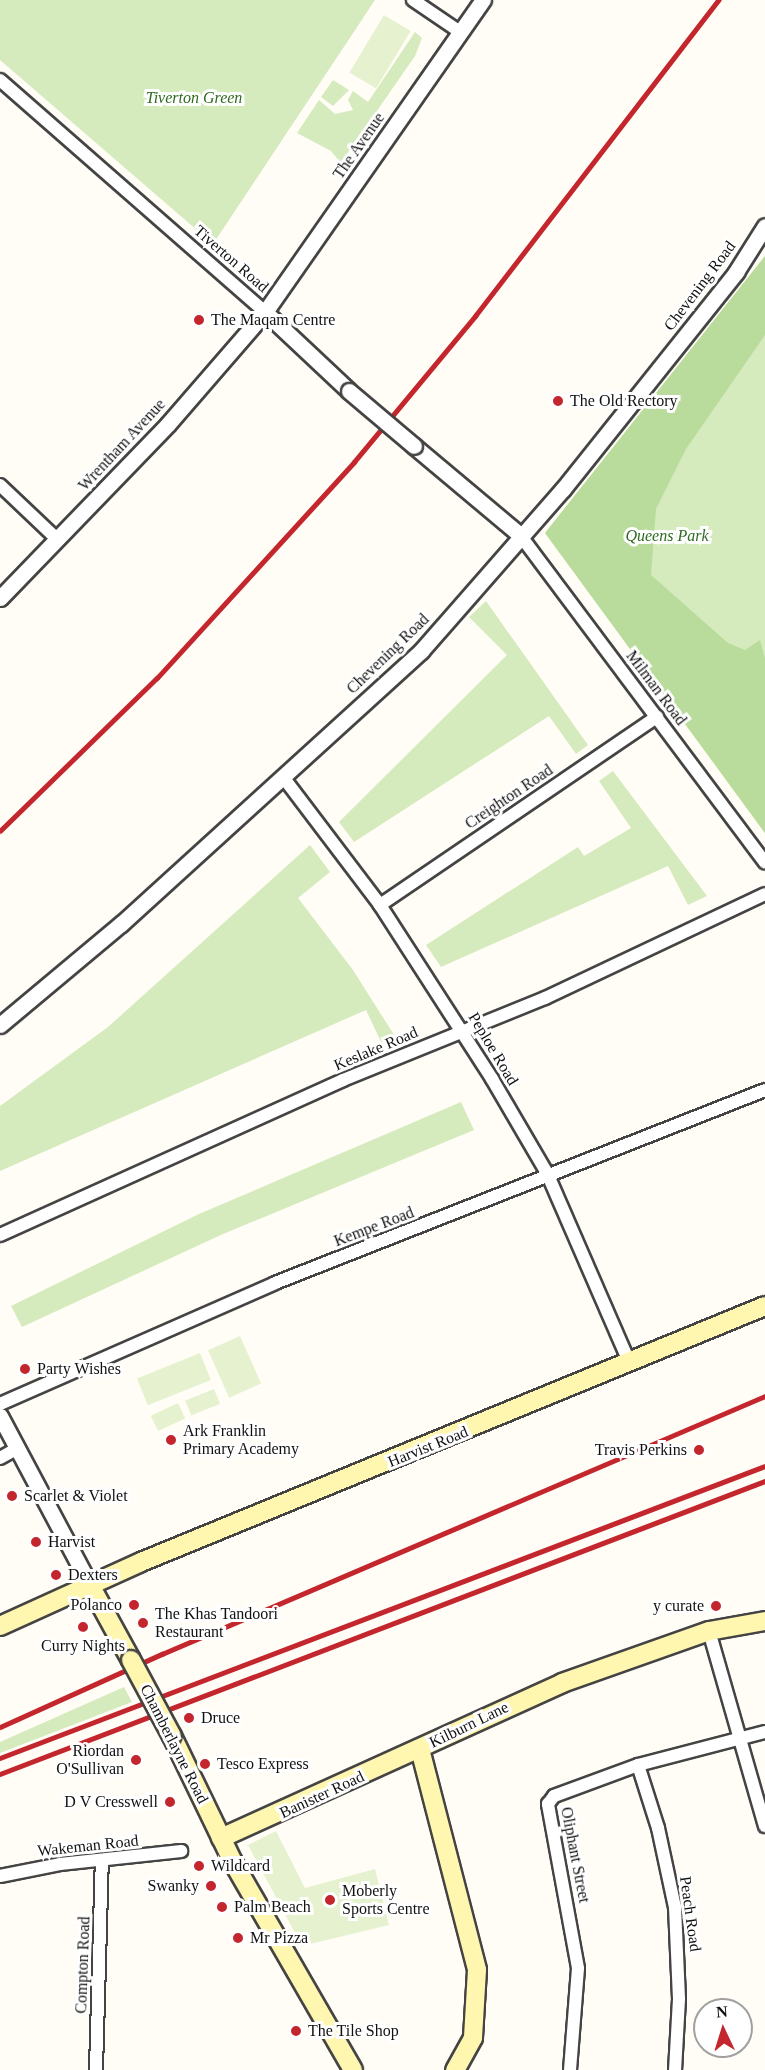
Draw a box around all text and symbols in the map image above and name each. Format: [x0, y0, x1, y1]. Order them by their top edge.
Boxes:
park label: Tiverton Green [146, 88, 242, 108]
street label: The Avenue [329, 109, 389, 183]
street label: Tiverton Road [190, 221, 272, 297]
street label: Chevening Road [660, 237, 740, 335]
place label: The Maqam Centre [211, 310, 335, 330]
marker: The Maqam Centre [192, 313, 206, 327]
place label: The Old Rectory [570, 391, 678, 411]
marker: The Old Rectory [551, 394, 565, 408]
street label: Wrentham Avenue [74, 395, 170, 495]
park label: Queens Park [625, 526, 709, 546]
street label: Chevening Road [343, 610, 433, 698]
street label: Milman Road [622, 647, 690, 729]
street label: Creighton Road [461, 761, 557, 833]
street label: Peploe Road [464, 1009, 522, 1089]
street label: Keslake Road [331, 1023, 421, 1075]
street label: Kempe Road [331, 1203, 417, 1251]
place label: Party Wishes [37, 1359, 121, 1379]
marker: Party Wishes [18, 1362, 32, 1376]
place label: Ark Franklin Primary Academy [183, 1421, 300, 1459]
street label: Harvist Road [385, 1422, 471, 1472]
marker: Ark Franklin Primary Academy [164, 1433, 178, 1447]
place label: Travis Perkins [595, 1440, 687, 1460]
marker: Travis Perkins [692, 1443, 706, 1457]
place label: Scarlet & Violet [24, 1486, 128, 1506]
marker: Scarlet & Violet [5, 1489, 19, 1503]
place label: Harvist [48, 1532, 95, 1552]
marker: Harvist [29, 1535, 43, 1549]
place label: Dexters [68, 1565, 118, 1585]
marker: Dexters [49, 1568, 63, 1582]
place label: Polanco [70, 1595, 122, 1615]
place label: y curate [653, 1596, 704, 1616]
marker: Polanco [127, 1598, 141, 1612]
marker: y curate [709, 1599, 723, 1613]
place label: The Khas Tandoori Restaurant [155, 1604, 278, 1642]
marker: The Khas Tandoori Restaurant [136, 1616, 150, 1630]
marker: Curry Nights [76, 1620, 90, 1634]
place label: Curry Nights [41, 1636, 125, 1656]
street label: Chamberlayne Road [136, 1681, 212, 1807]
street label: Kilburn Lane [426, 1698, 512, 1752]
place label: Druce [201, 1708, 240, 1728]
marker: Druce [182, 1711, 196, 1725]
place label: Riordan O'Sullivan [56, 1741, 124, 1779]
marker: Riordan O'Sullivan [129, 1753, 143, 1767]
place label: Tesco Express [217, 1754, 309, 1774]
marker: Tesco Express [198, 1757, 212, 1771]
street label: Banister Road [277, 1767, 367, 1823]
place label: D V Cresswell [64, 1792, 158, 1812]
marker: D V Cresswell [163, 1795, 177, 1809]
street label: Oliphant Street [556, 1805, 594, 1905]
street label: Wakeman Road [37, 1831, 139, 1861]
place label: Wildcard [211, 1856, 270, 1876]
marker: Wildcard [192, 1859, 206, 1873]
street label: Peach Road [675, 1875, 705, 1953]
place label: Swanky [147, 1876, 199, 1896]
marker: Swanky [204, 1879, 218, 1893]
place label: Moberly Sports Centre [342, 1881, 430, 1919]
marker: Moberly Sports Centre [323, 1893, 337, 1907]
place label: Palm Beach [234, 1897, 311, 1917]
marker: Palm Beach [215, 1900, 229, 1914]
street label: Compton Road [72, 1916, 94, 2014]
place label: Mr Pizza [250, 1928, 308, 1948]
marker: Mr Pizza [231, 1931, 245, 1945]
north arrow [693, 1998, 753, 2058]
text: N [715, 2003, 728, 2020]
place label: The Tile Shop [308, 2021, 399, 2041]
marker: The Tile Shop [289, 2024, 303, 2038]

